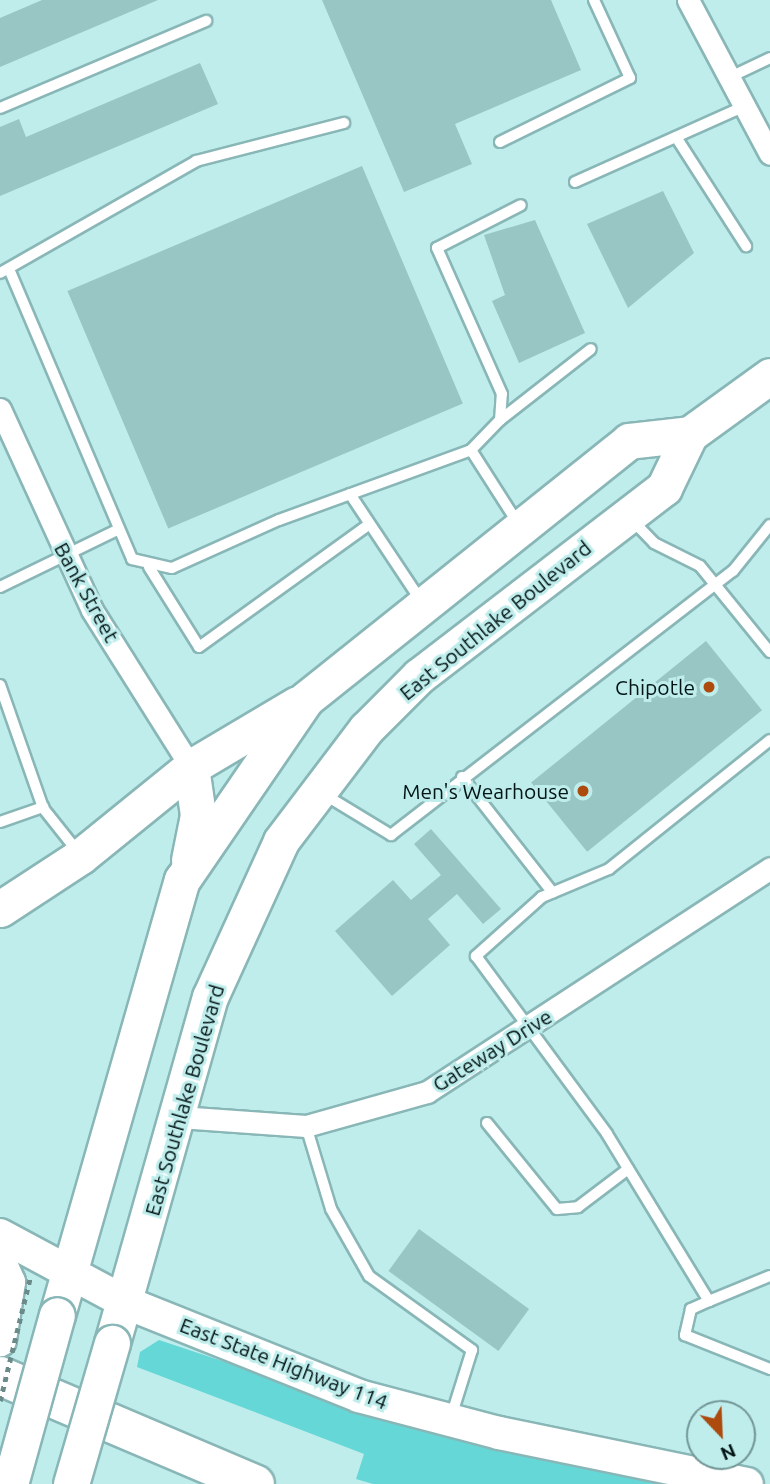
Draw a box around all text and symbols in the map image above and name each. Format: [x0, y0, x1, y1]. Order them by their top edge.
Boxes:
street label: East Southlake Boulevard [394, 535, 596, 705]
street label: Bank Street [49, 538, 125, 646]
place label: Chipotle [615, 674, 695, 700]
marker: Chipotle [701, 679, 717, 695]
place label: Men's Wearhouse [402, 778, 569, 804]
marker: Men's Wearhouse [575, 783, 591, 799]
street label: East Southlake Boulevard [139, 982, 229, 1218]
street label: Gateway Drive [428, 1003, 556, 1097]
street label: East State Highway 114 [176, 1312, 392, 1414]
north arrow [686, 1400, 756, 1470]
text: N [718, 1440, 739, 1465]

